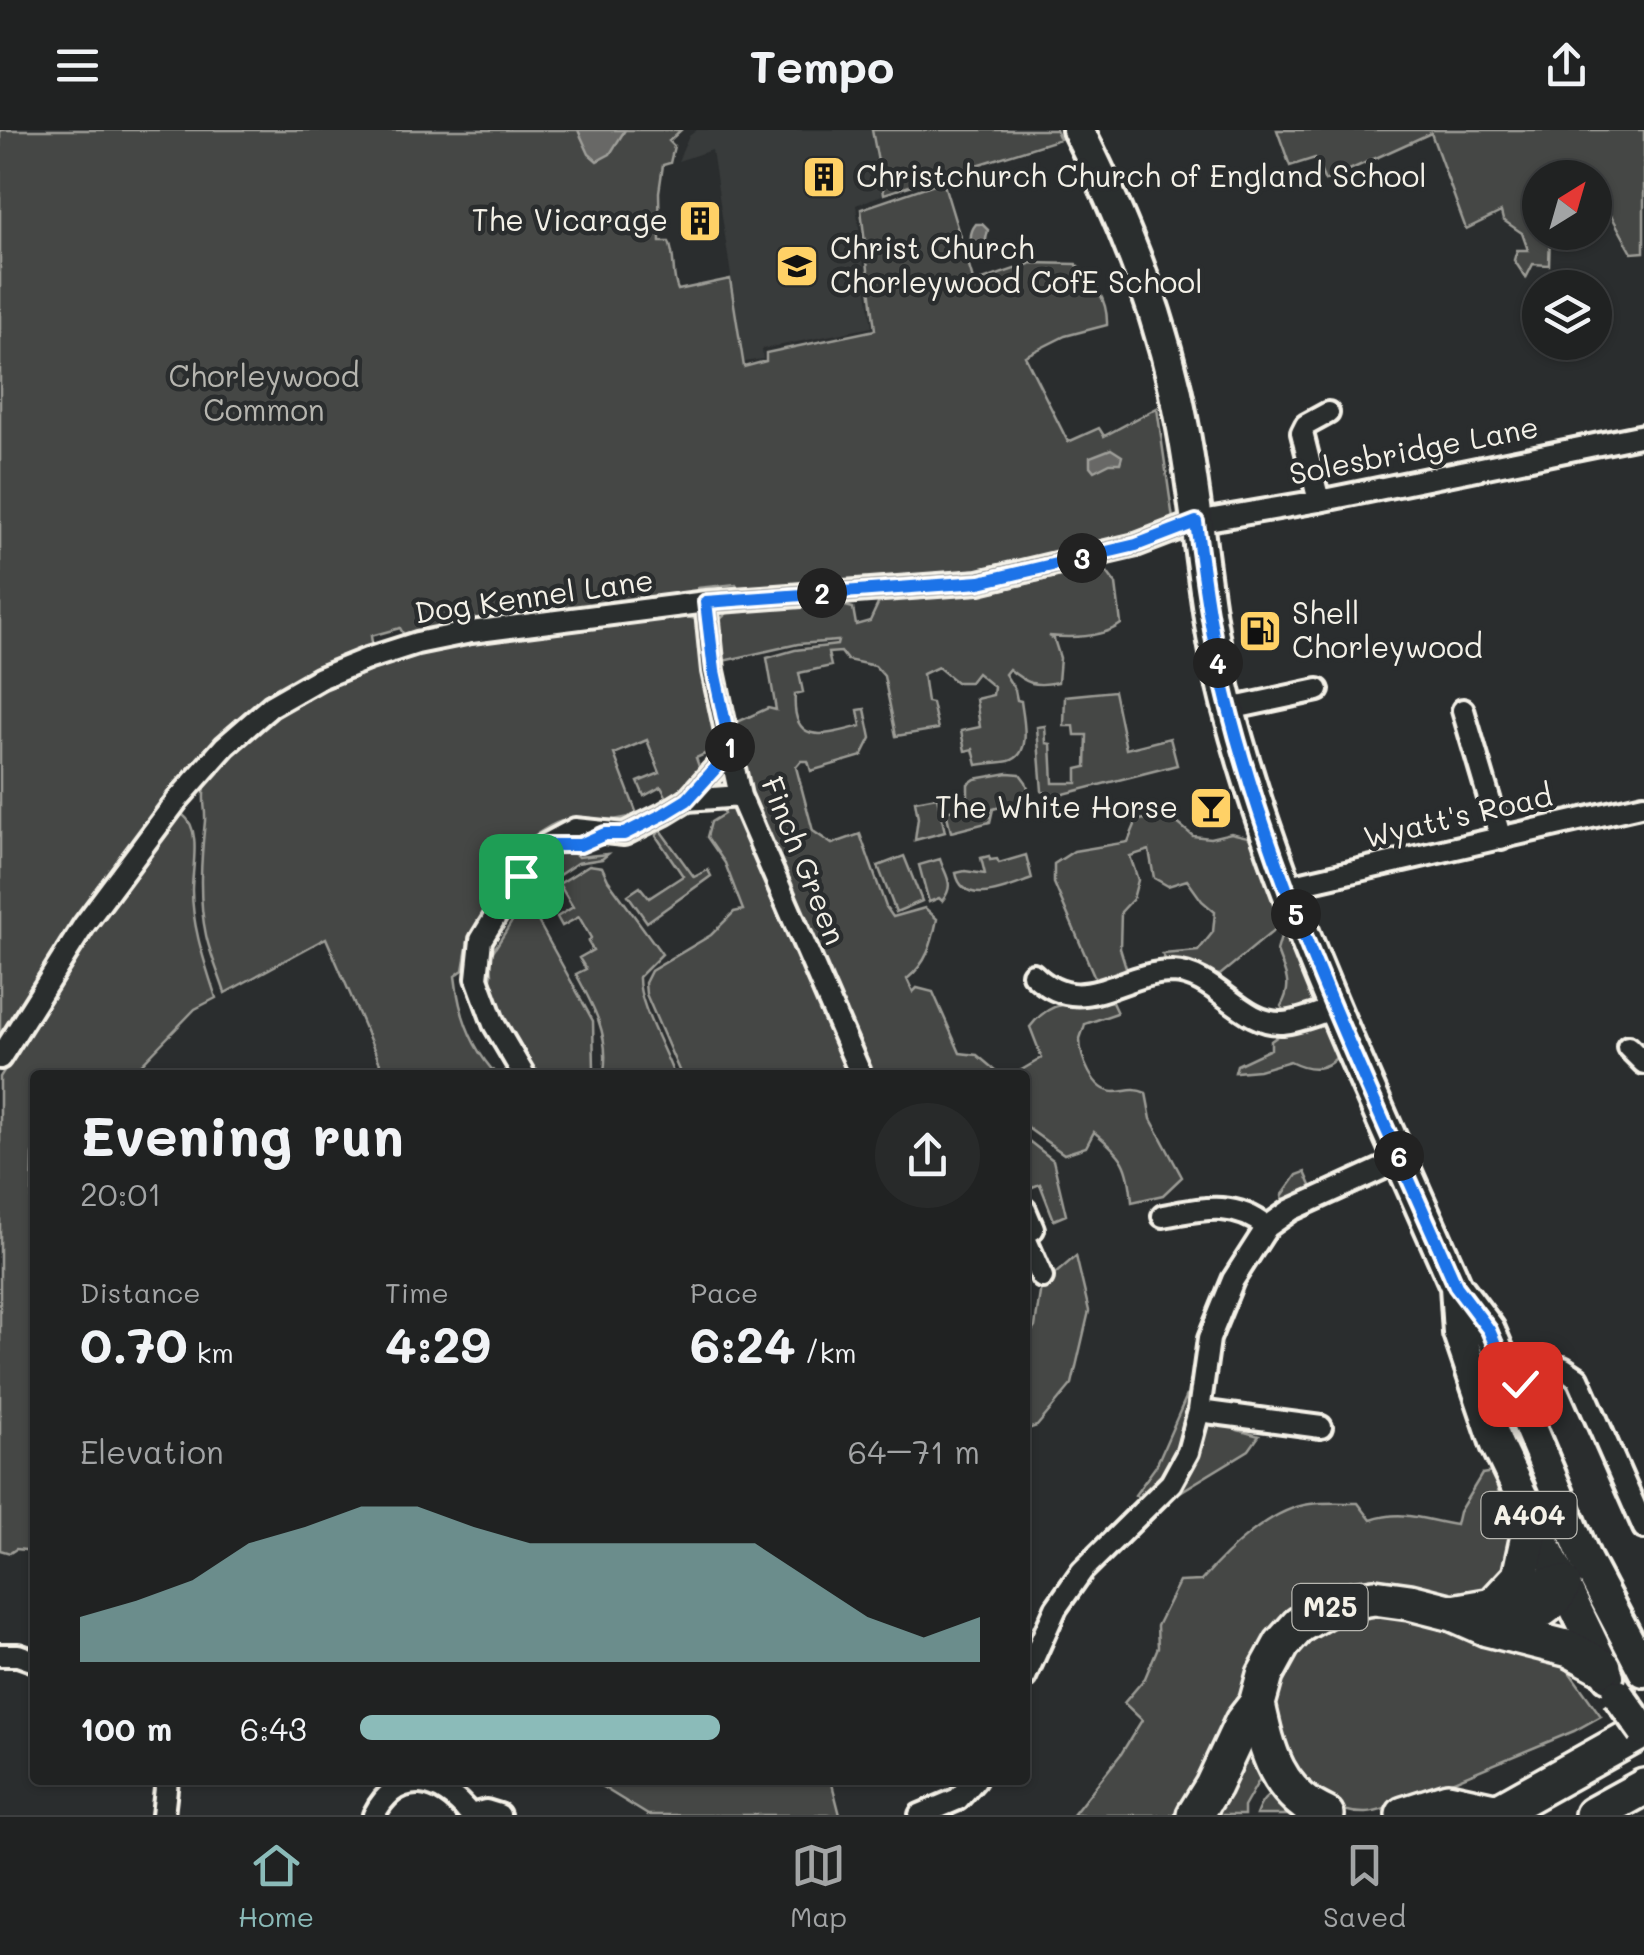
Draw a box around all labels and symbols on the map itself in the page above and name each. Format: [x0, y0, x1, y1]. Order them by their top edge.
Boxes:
building icon: Christchurch Church of England School [801, 154, 847, 200]
place label: Christchurch Church of England School [856, 155, 1427, 195]
north arrow [1522, 160, 1612, 250]
building icon: The Vicarage [677, 198, 723, 244]
place label: The Vicarage [472, 199, 668, 239]
place label: Christ Church Chorleywood CofE School [830, 227, 1203, 301]
school or university icon: Christ Church Chorleywood CofE School [774, 243, 820, 289]
park label: Chorleywood Common [169, 355, 359, 429]
street label: Solesbridge Lane [1286, 405, 1542, 493]
pin: 3 [1057, 533, 1107, 583]
street label: Dog Kennel Lane [412, 558, 656, 632]
pin: 2 [797, 568, 847, 618]
place label: Shell Chorleywood [1292, 592, 1483, 666]
fuel station icon: Shell Chorleywood [1237, 608, 1283, 654]
pin: 4 [1193, 638, 1243, 688]
pin: 1 [705, 722, 755, 772]
street label: Finch Green [753, 770, 857, 950]
street label: Wyatt's Road [1359, 774, 1556, 856]
bar icon: The White Horse [1188, 785, 1234, 831]
place label: The White Horse [935, 786, 1178, 826]
pin [479, 834, 564, 919]
pin: 5 [1271, 889, 1321, 939]
pin: 6 [1374, 1131, 1424, 1181]
pin [1478, 1342, 1563, 1427]
road number: A404 [1482, 1492, 1576, 1538]
road number: M25 [1292, 1584, 1368, 1630]

